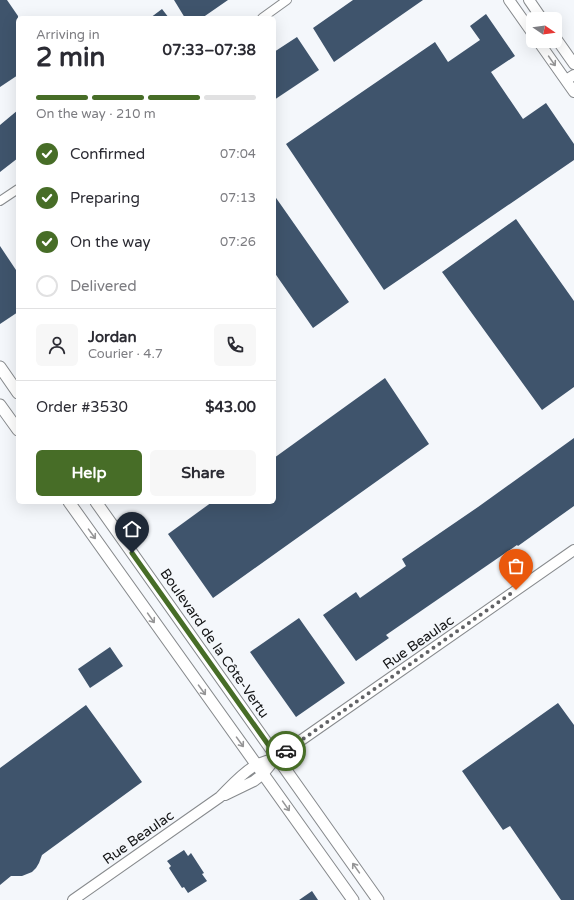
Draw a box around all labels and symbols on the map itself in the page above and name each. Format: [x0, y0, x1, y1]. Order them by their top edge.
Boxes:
north arrow [526, 12, 562, 48]
one-way arrow [548, 55, 556, 66]
pin [115, 512, 149, 553]
one-way arrow [88, 528, 96, 539]
pin [499, 549, 533, 590]
street label: Boulevard de la Côte-Vertu [156, 565, 273, 721]
one-way arrow [147, 612, 155, 623]
street label: Rue Beaulac [380, 612, 457, 673]
one-way arrow [198, 684, 206, 695]
courier [266, 731, 306, 771]
one-way arrow [236, 737, 244, 748]
one-way arrow [282, 801, 290, 812]
street label: Rue Beaulac [100, 807, 177, 868]
one-way arrow [352, 863, 360, 874]

